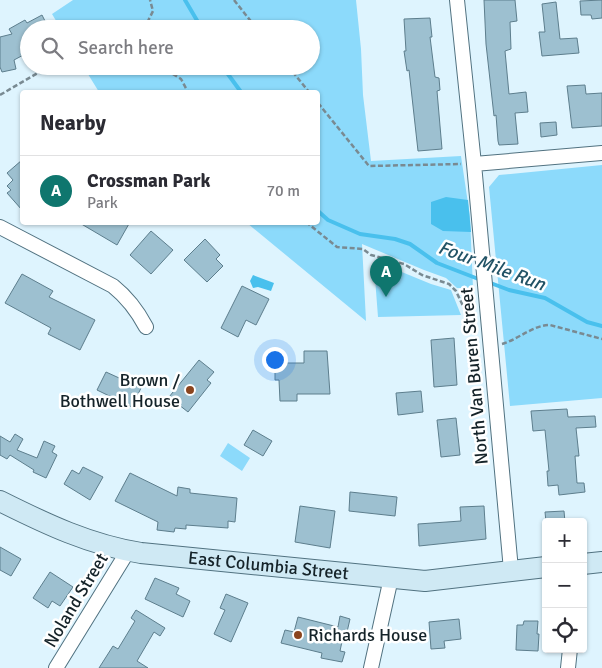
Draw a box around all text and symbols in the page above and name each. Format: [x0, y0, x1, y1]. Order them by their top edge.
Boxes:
search box [20, 20, 320, 75]
icon: search [38, 34, 66, 62]
text: Search here [78, 36, 174, 60]
text: Nearby [40, 110, 106, 136]
text: Crossman Park [87, 169, 210, 193]
text: A [51, 181, 61, 201]
text: 70 m [266, 181, 300, 201]
text: Park [87, 193, 118, 213]
water label: Four Mile Run [435, 235, 549, 297]
pin: A [370, 256, 402, 297]
street label: North Van Buren Street [455, 286, 493, 466]
your location [262, 347, 288, 373]
place label: Brown / Bothwell House [60, 369, 180, 412]
marker: Brown / Bothwell House [184, 384, 196, 396]
map controls [542, 518, 587, 653]
button: + [542, 518, 587, 563]
street label: East Columbia Street [187, 547, 350, 584]
street label: Noland Street [39, 549, 113, 651]
button: − [542, 563, 587, 608]
button: locate [542, 608, 587, 653]
place label: Richards House [308, 624, 427, 646]
marker: Richards House [292, 629, 304, 641]

